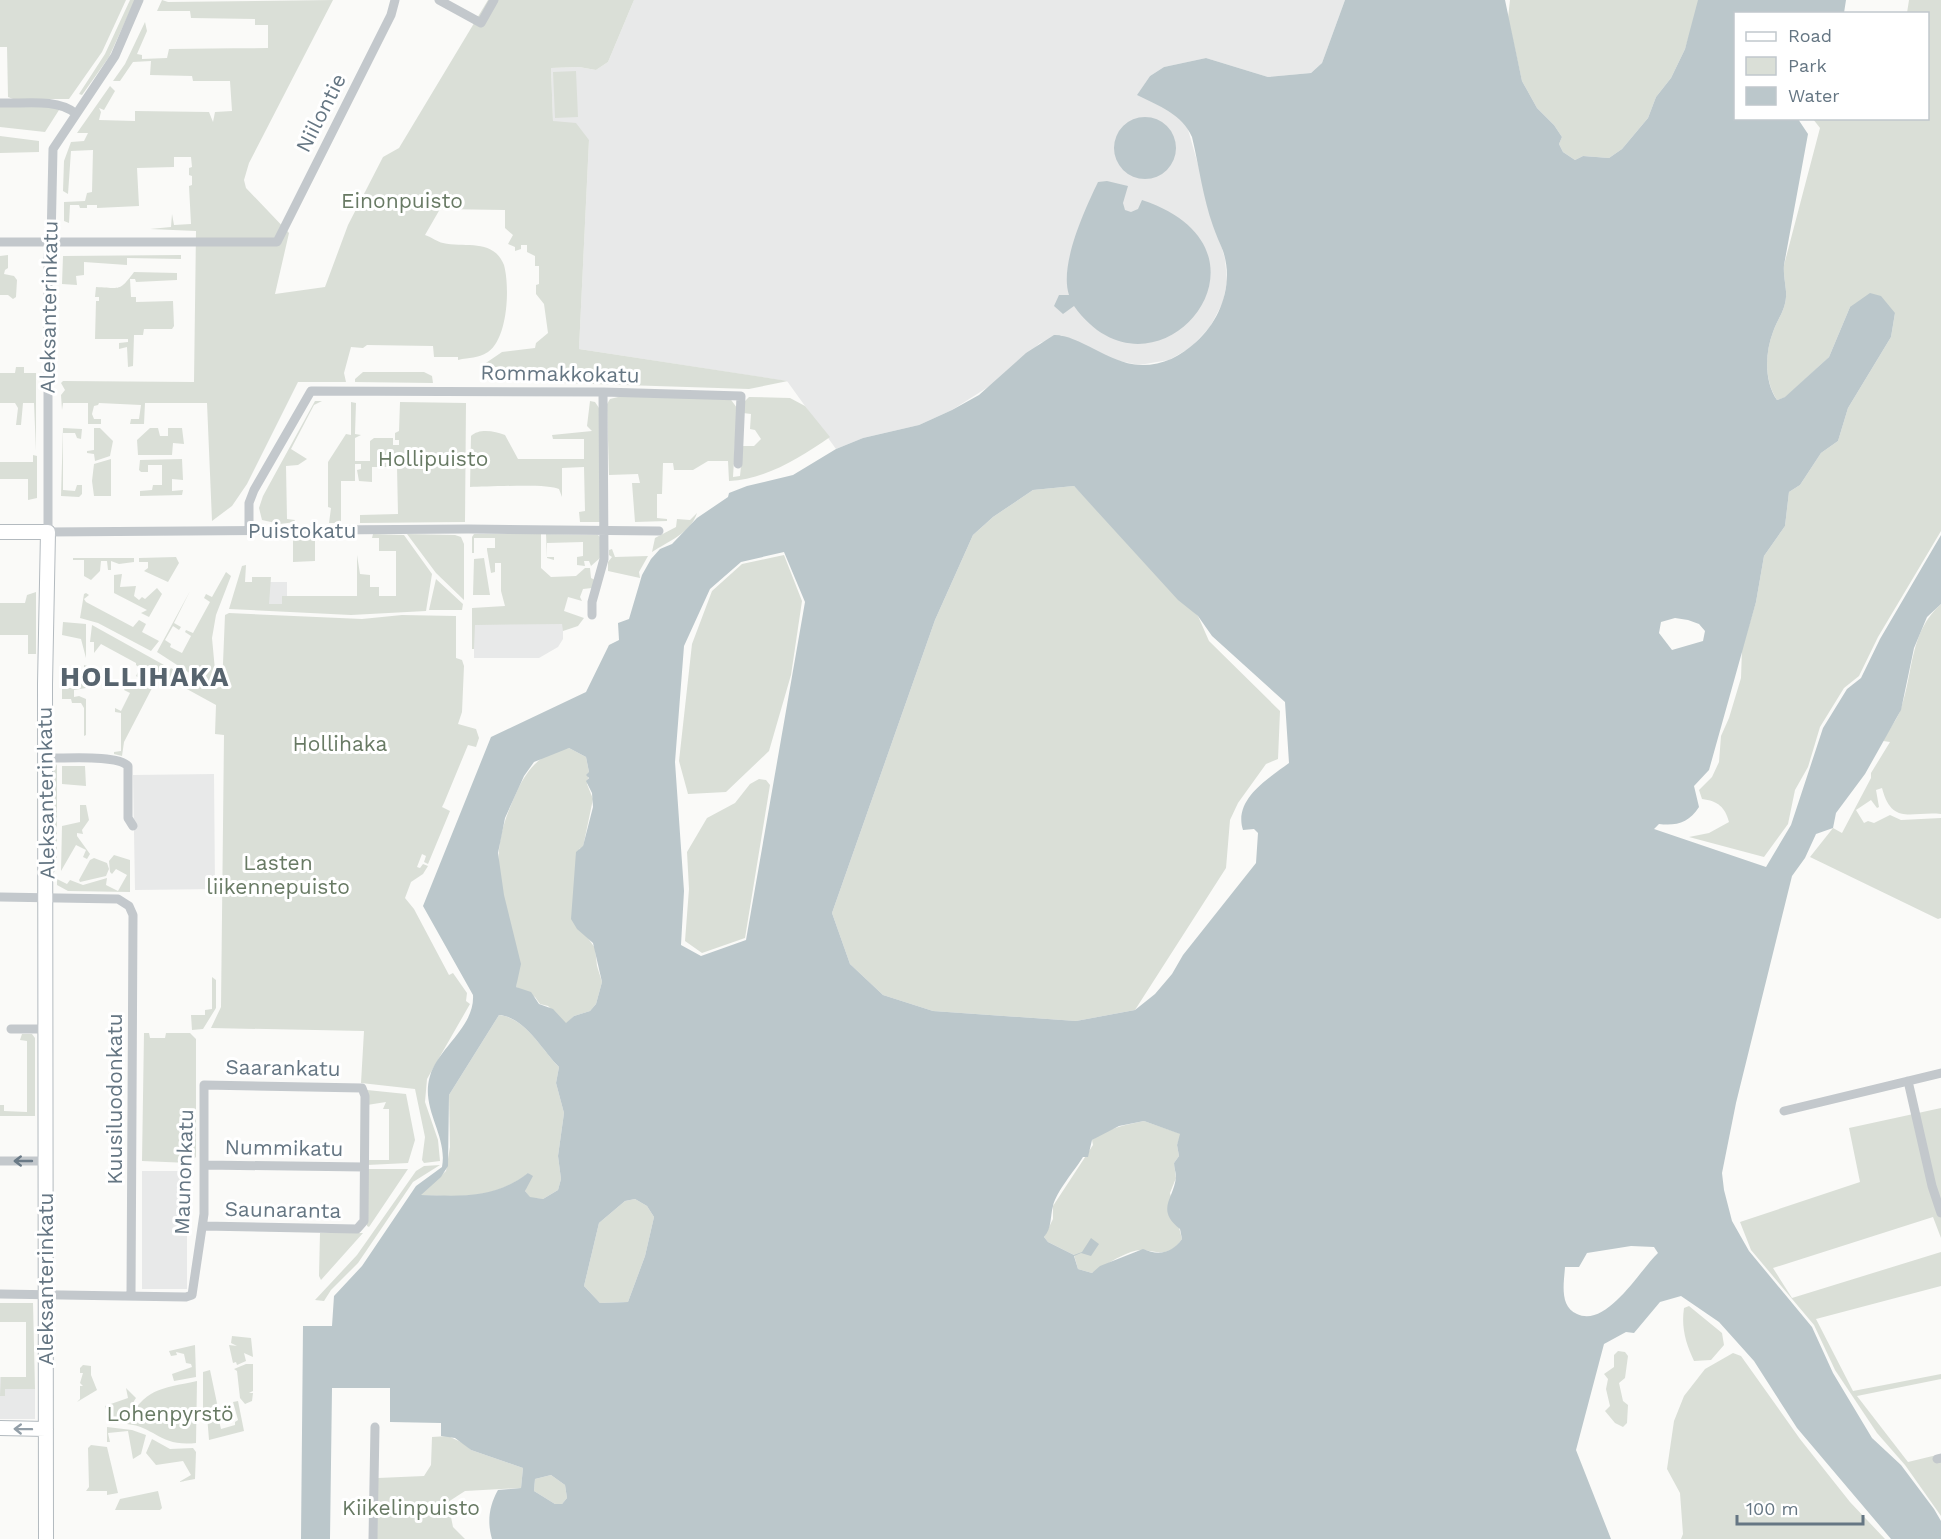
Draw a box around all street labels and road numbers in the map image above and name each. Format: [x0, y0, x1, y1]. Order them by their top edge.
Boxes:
street label: Niilontie [290, 69, 351, 156]
street label: Aleksanterinkatu [34, 220, 63, 394]
street label: Rommakkokatu [480, 360, 640, 387]
street label: Puistokatu [248, 518, 356, 543]
street label: Aleksanterinkatu [31, 706, 60, 880]
street label: Kuusiluodonkatu [102, 1013, 127, 1185]
street label: Saarankatu [225, 1054, 341, 1081]
street label: Maunonkatu [169, 1108, 198, 1235]
street label: Nummikatu [224, 1134, 344, 1161]
street label: Aleksanterinkatu [33, 1193, 58, 1365]
street label: Saunaranta [224, 1196, 342, 1223]

